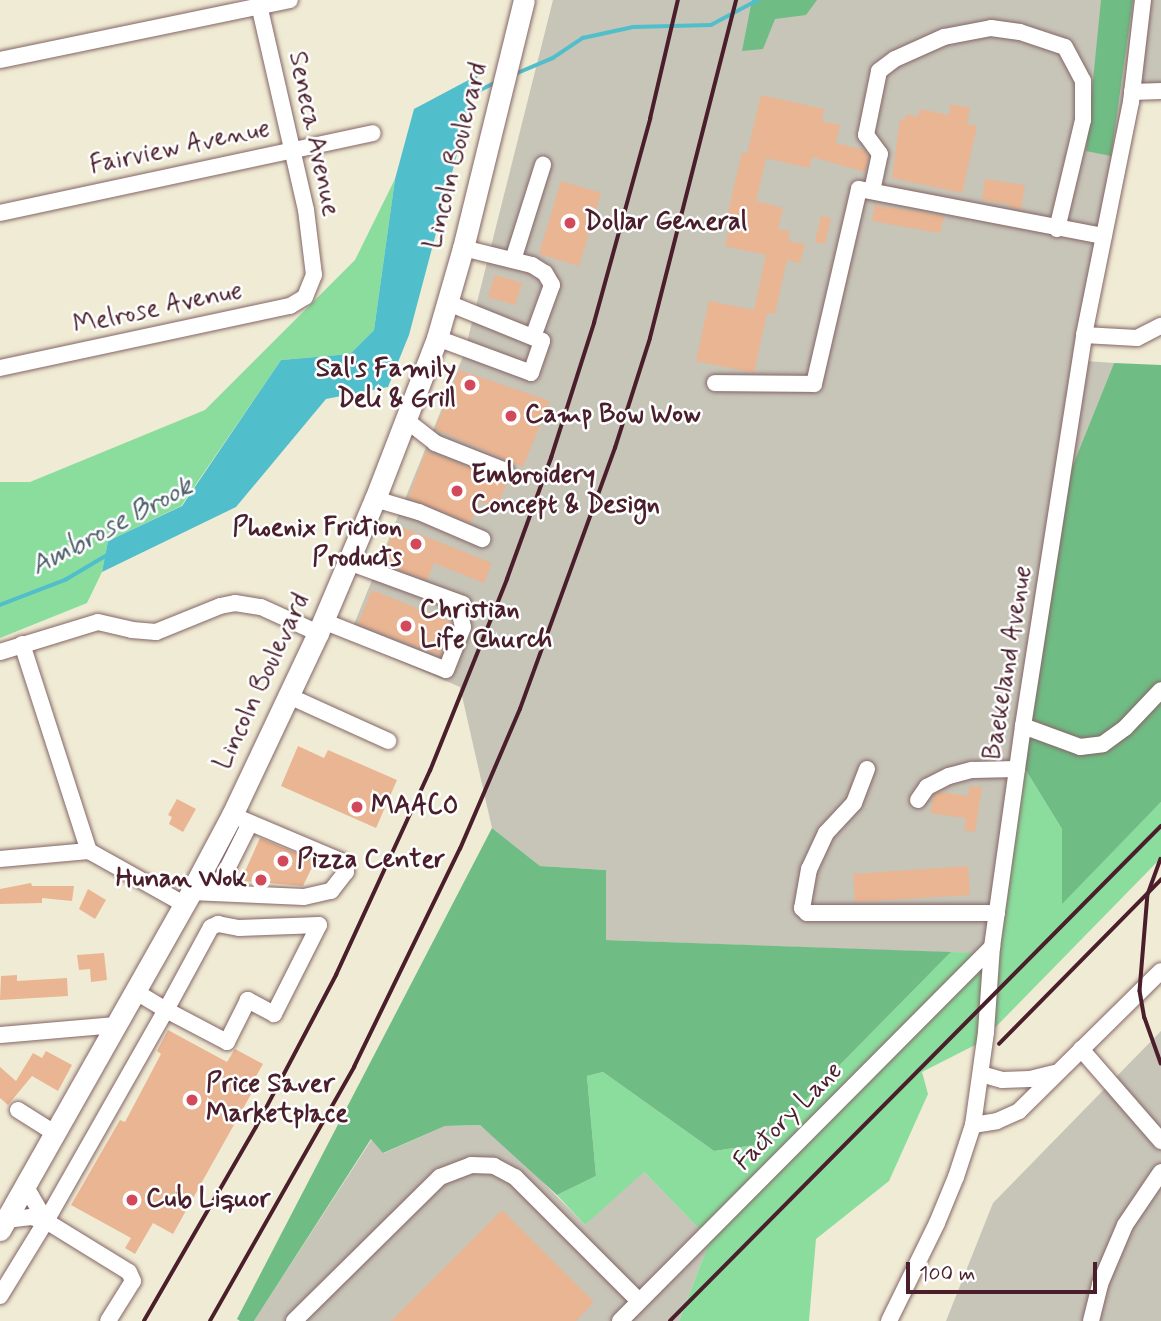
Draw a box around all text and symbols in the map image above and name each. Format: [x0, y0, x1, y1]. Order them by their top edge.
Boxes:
street label: Seneca Avenue [280, 49, 346, 219]
street label: Lincoln Boulevard [419, 61, 495, 251]
street label: Fairview Avenue [89, 114, 271, 182]
place label: Dollar General [584, 207, 745, 239]
marker: Dollar General [562, 215, 578, 231]
street label: Melrose Avenue [69, 276, 247, 342]
place label: Sal's Family Deli & Grill [323, 354, 456, 416]
marker: Sal's Family Deli & Grill [462, 377, 478, 393]
place label: Camp Bow Wow [525, 400, 702, 432]
marker: Camp Bow Wow [503, 408, 519, 424]
place label: Embroidery Concept & Design [471, 460, 660, 522]
water label: Ambrose Brook [25, 470, 199, 584]
marker: Embroidery Concept & Design [449, 483, 465, 499]
place label: Phoenix Friction Products [232, 513, 402, 574]
marker: Phoenix Friction Products [408, 536, 424, 552]
street label: Baekeland Avenue [978, 561, 1040, 765]
street label: Lincoln Boulevard [209, 590, 317, 774]
place label: Christian Life Church [420, 595, 554, 656]
marker: Christian Life Church [398, 618, 414, 634]
place label: MAACO [371, 791, 458, 823]
marker: MAACO [349, 799, 365, 815]
place label: Pizza Center [297, 845, 445, 877]
marker: Pizza Center [275, 853, 291, 869]
place label: Hunan Wok [115, 864, 247, 896]
marker: Hunan Wok [253, 872, 269, 888]
street label: Factory Lane [727, 1055, 851, 1179]
place label: Price Saver Marketplace [206, 1069, 348, 1130]
marker: Price Saver Marketplace [184, 1092, 200, 1108]
place label: Cub Liquor [146, 1184, 266, 1216]
marker: Cub Liquor [124, 1192, 140, 1208]
scale bar [909, 1248, 1100, 1292]
text: 100 m [919, 1260, 975, 1288]

